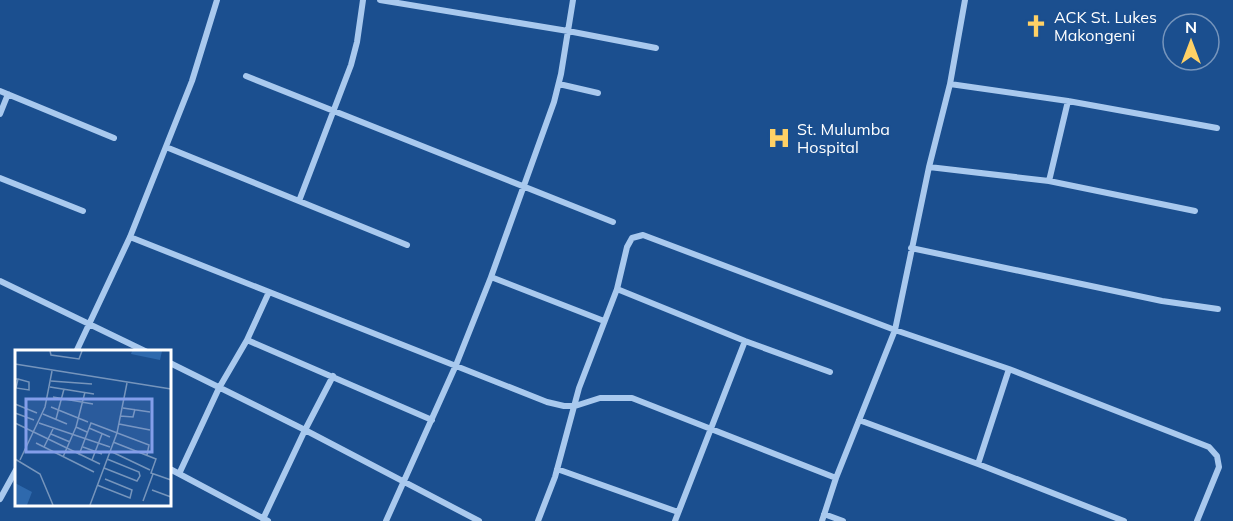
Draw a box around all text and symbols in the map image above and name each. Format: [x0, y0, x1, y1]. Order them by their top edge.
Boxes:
place label: ACK St. Lukes Makongeni [1054, 7, 1157, 45]
north arrow [1161, 12, 1221, 72]
church icon: ACK St. Lukes Makongeni [1023, 13, 1049, 39]
text: N [1185, 17, 1197, 37]
place label: St. Mulumba Hospital [797, 119, 890, 157]
hospital icon: St. Mulumba Hospital [766, 125, 792, 151]
inset map [15, 350, 171, 506]

